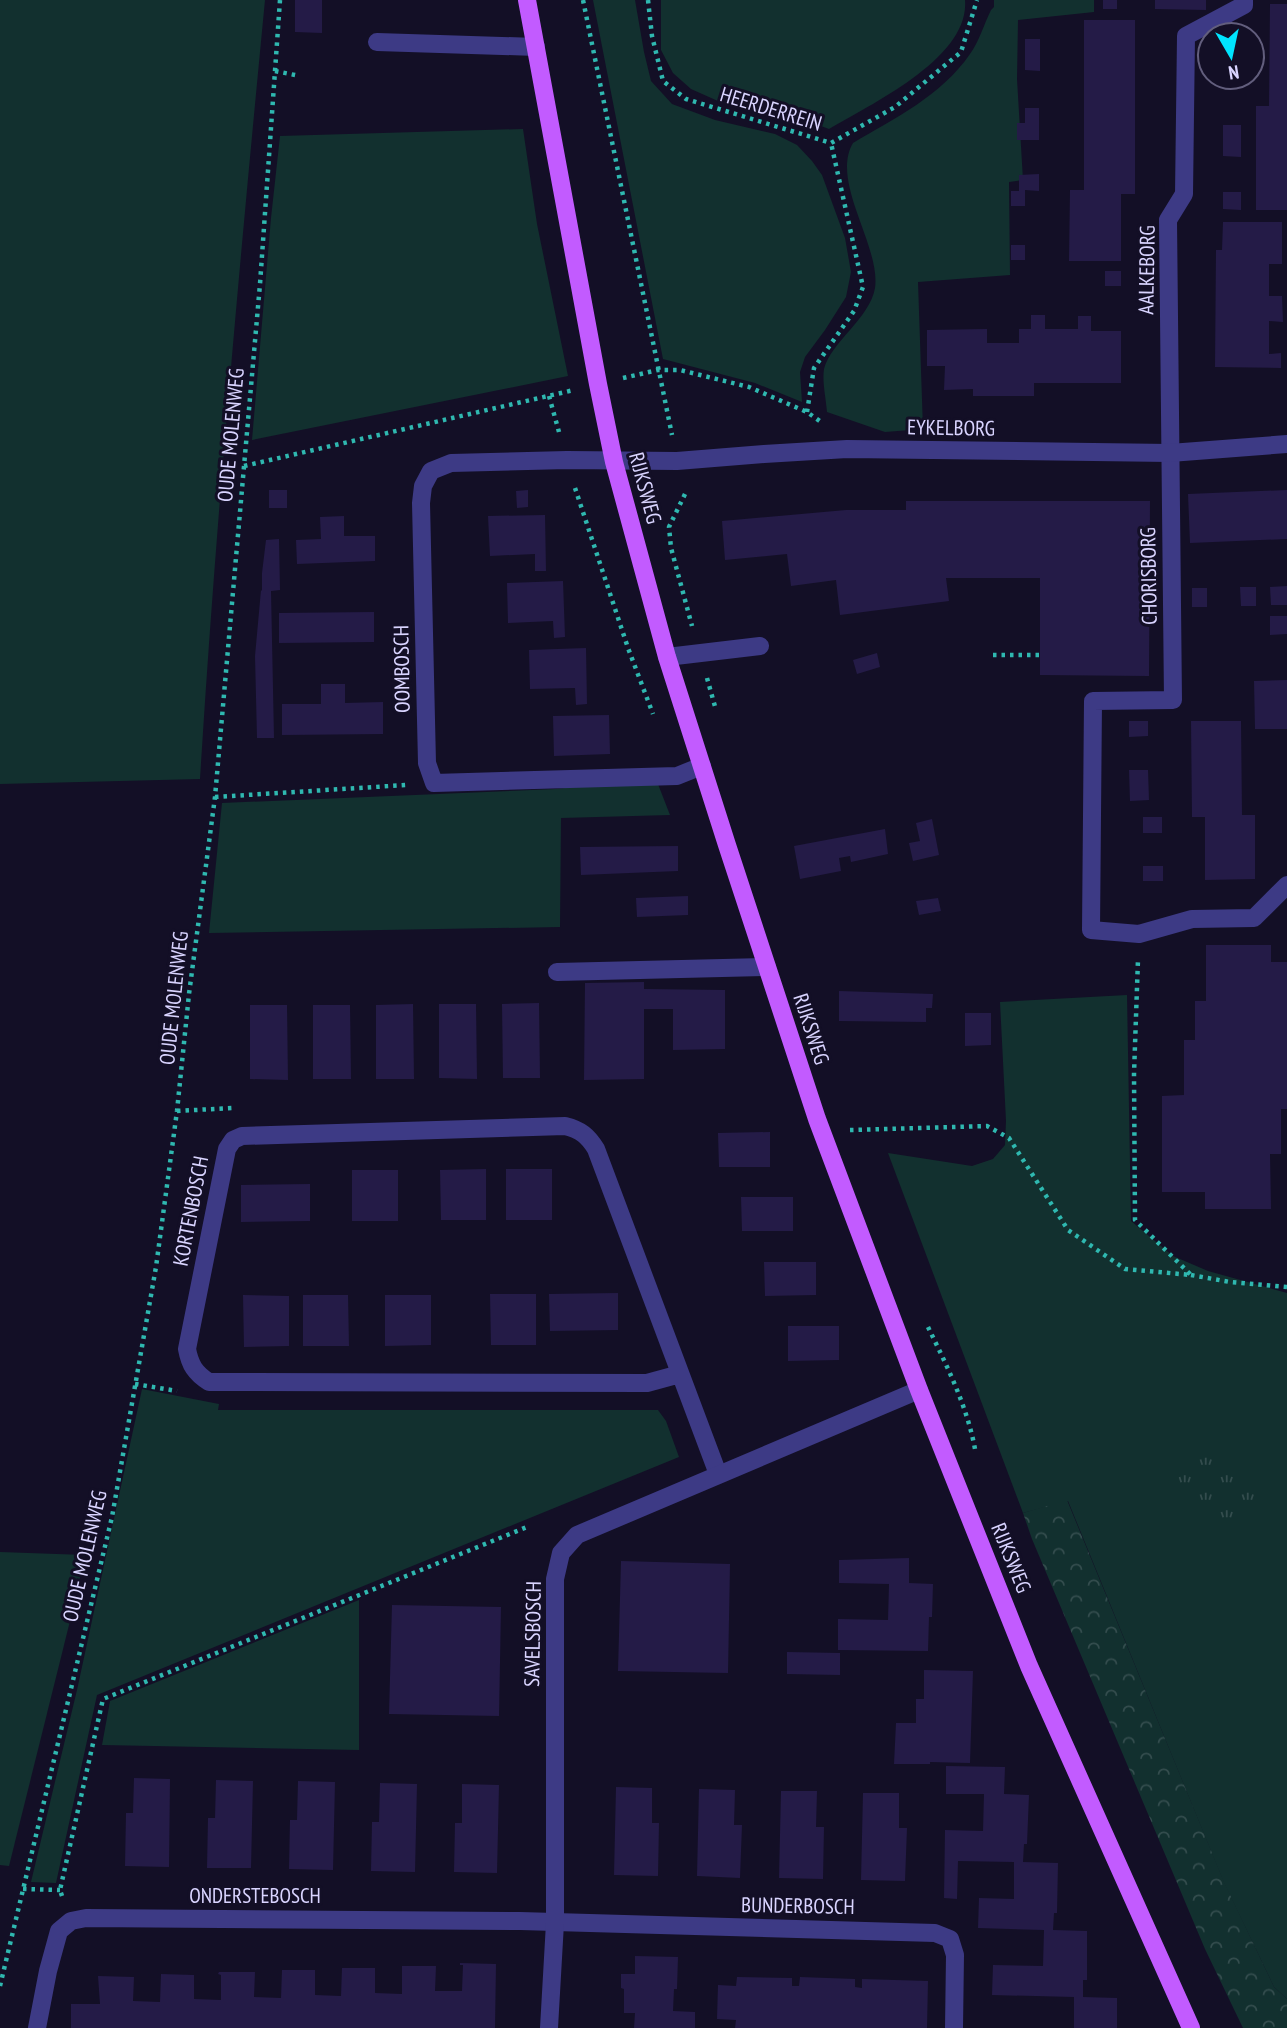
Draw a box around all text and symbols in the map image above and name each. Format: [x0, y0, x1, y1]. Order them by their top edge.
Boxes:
north arrow [1196, 21, 1266, 91]
text: N [1227, 60, 1241, 85]
street label: HEERDERREIN [717, 80, 825, 137]
street label: AALKEBORG [1132, 225, 1161, 315]
street label: OUDE MOLENWEG [211, 367, 250, 503]
street label: EYKELBORG [907, 413, 995, 442]
street label: RIJKSWEG [623, 449, 668, 527]
street label: CHORISBORG [1134, 527, 1163, 625]
street label: OOMBOSCH [387, 625, 416, 713]
street label: OUDE MOLENWEG [153, 930, 194, 1066]
street label: RIJKSWEG [787, 990, 836, 1068]
street label: KORTENBOSCH [167, 1154, 214, 1268]
street label: OUDE MOLENWEG [56, 1487, 113, 1624]
street label: RIJKSWEG [985, 1519, 1038, 1597]
street label: SAVELSBOSCH [518, 1581, 547, 1687]
street label: ONDERSTEBOSCH [189, 1882, 321, 1909]
street label: BUNDERBOSCH [741, 1891, 855, 1920]

